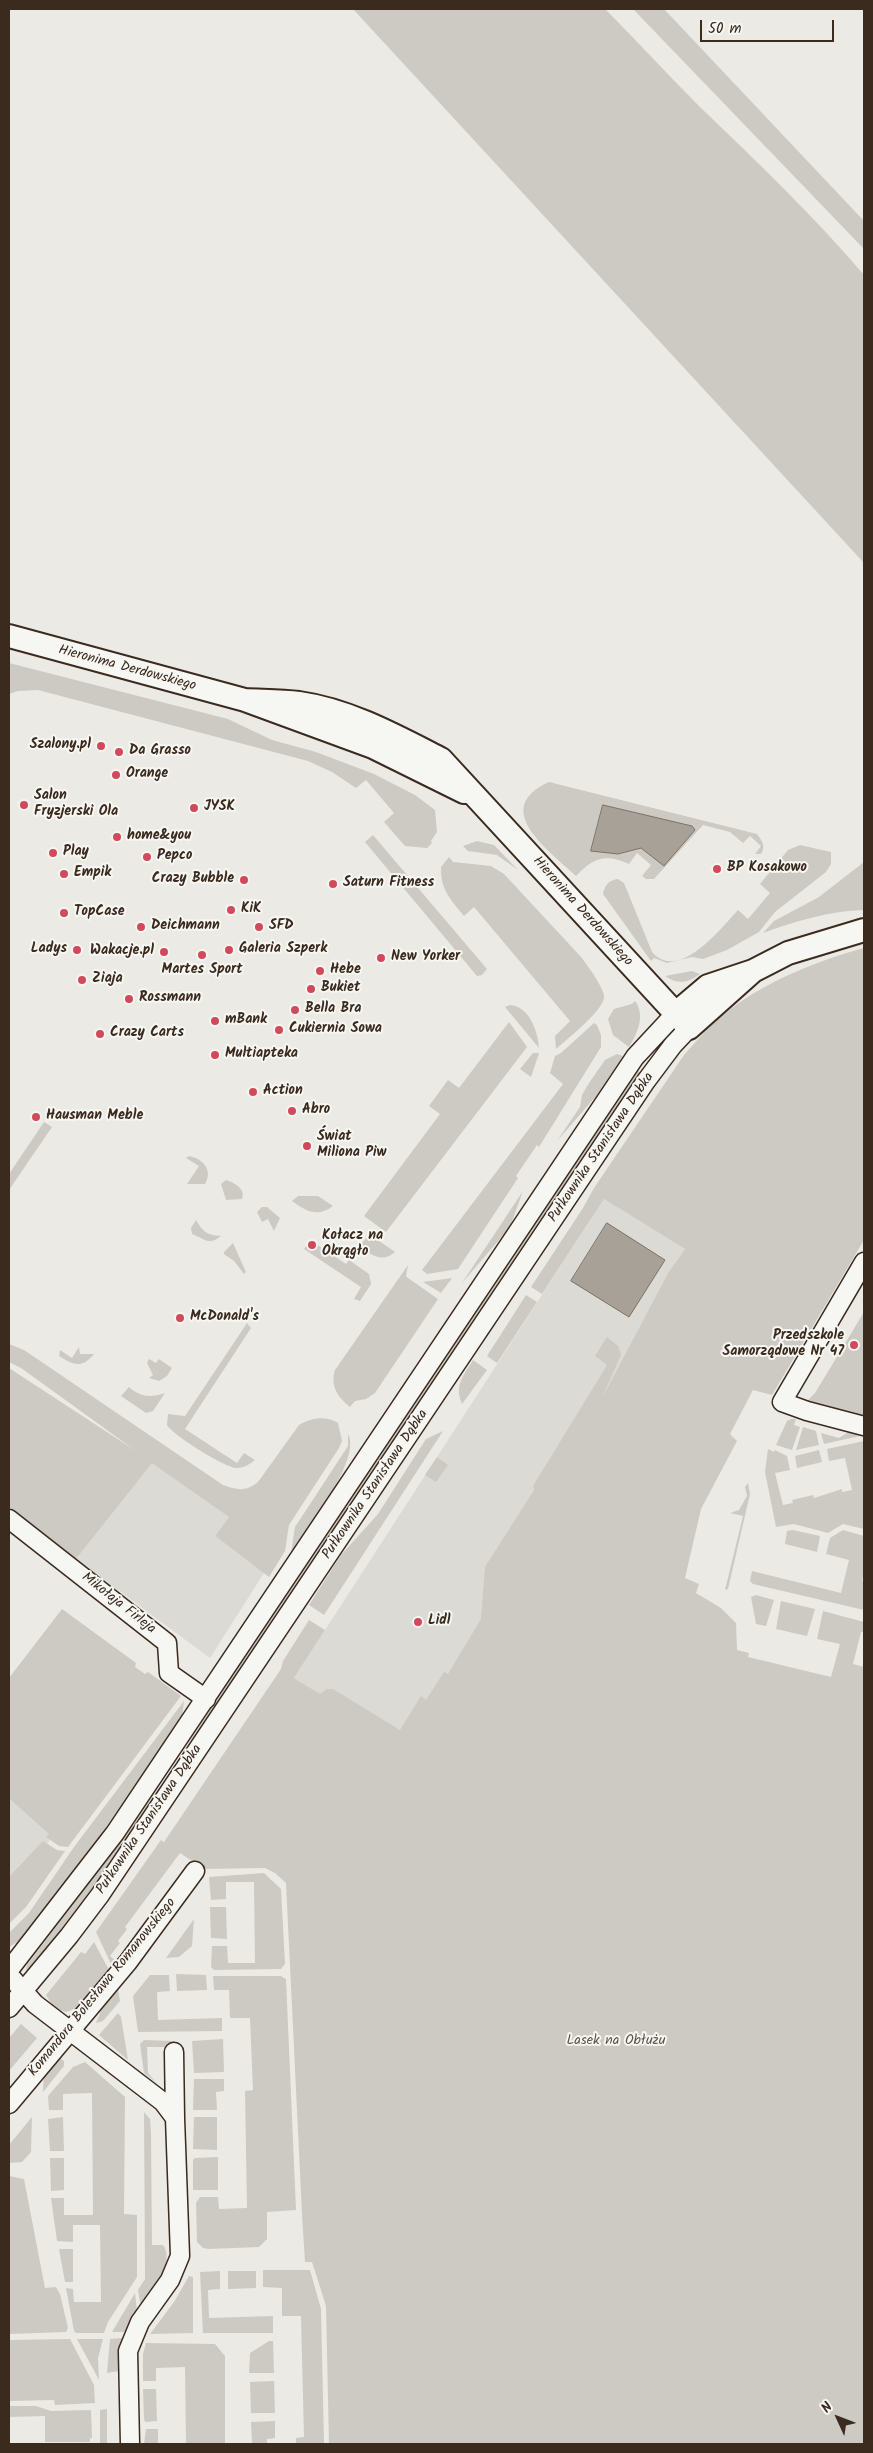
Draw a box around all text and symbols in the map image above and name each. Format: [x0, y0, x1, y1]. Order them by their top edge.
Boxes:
scale bar [703, 10, 837, 42]
text: 50 m [708, 17, 742, 41]
street label: Hieronima Derdowskiego [56, 643, 198, 695]
place label: Szalony.pl [30, 738, 91, 754]
marker: Szalony.pl [95, 740, 107, 752]
place label: Da Grasso [129, 744, 191, 760]
marker: Da Grasso [113, 746, 125, 758]
place label: Orange [126, 767, 168, 783]
marker: Orange [110, 769, 122, 781]
place label: Salon Fryzjerski Ola [34, 789, 118, 822]
marker: Salon Fryzjerski Ola [18, 799, 30, 811]
place label: JYSK [204, 800, 235, 816]
marker: JYSK [188, 802, 200, 814]
place label: home&you [127, 829, 191, 845]
marker: home&you [111, 831, 123, 843]
place label: Play [63, 845, 89, 861]
marker: Play [47, 847, 59, 859]
place label: Pepco [157, 849, 192, 865]
marker: Pepco [141, 851, 153, 863]
street label: Hieronima Derdowskiego [528, 854, 636, 970]
place label: BP Kosakowo [727, 861, 807, 877]
marker: BP Kosakowo [711, 863, 723, 875]
place label: Empik [74, 866, 111, 882]
marker: Empik [58, 868, 70, 880]
place label: Crazy Bubble [152, 872, 234, 888]
marker: Crazy Bubble [238, 874, 250, 886]
place label: Saturn Fitness [343, 876, 434, 892]
marker: Saturn Fitness [327, 878, 339, 890]
place label: KiK [241, 902, 261, 918]
marker: KiK [225, 904, 237, 916]
place label: TopCase [74, 905, 125, 921]
marker: TopCase [58, 907, 70, 919]
place label: Deichmann [151, 919, 220, 935]
place label: SFD [269, 919, 294, 935]
marker: Deichmann [135, 921, 147, 933]
marker: SFD [253, 921, 265, 933]
place label: Ladys [31, 942, 67, 958]
place label: Galeria Szperk [239, 942, 327, 958]
marker: Ladys [71, 944, 83, 956]
place label: Wakacje.pl [90, 944, 154, 960]
marker: Galeria Szperk [223, 944, 235, 956]
marker: Wakacje.pl [158, 946, 170, 958]
marker: Martes Sport [196, 949, 208, 961]
place label: New Yorker [391, 950, 460, 966]
marker: New Yorker [375, 952, 387, 964]
place label: Martes Sport [162, 963, 242, 979]
place label: Hebe [330, 963, 361, 979]
marker: Hebe [314, 965, 326, 977]
place label: Ziaja [92, 972, 123, 988]
marker: Ziaja [76, 974, 88, 986]
place label: Bukiet [321, 981, 360, 997]
marker: Bukiet [305, 983, 317, 995]
place label: Rossmann [139, 991, 201, 1007]
marker: Rossmann [123, 993, 135, 1005]
place label: Bella Bra [305, 1002, 361, 1018]
marker: Bella Bra [289, 1004, 301, 1016]
place label: mBank [225, 1013, 267, 1029]
marker: mBank [209, 1015, 221, 1027]
place label: Cukiernia Sowa [289, 1022, 382, 1038]
marker: Cukiernia Sowa [273, 1024, 285, 1036]
place label: Crazy Carts [110, 1026, 184, 1042]
marker: Crazy Carts [94, 1028, 106, 1040]
place label: Multiapteka [225, 1047, 298, 1063]
marker: Multiapteka [209, 1049, 221, 1061]
street label: Pułkownika Stanisława Dąbka [546, 1070, 658, 1226]
place label: Action [263, 1084, 303, 1100]
marker: Action [247, 1086, 259, 1098]
place label: Abro [302, 1103, 330, 1119]
marker: Abro [286, 1105, 298, 1117]
place label: Hausman Meble [46, 1109, 143, 1125]
marker: Hausman Meble [30, 1111, 42, 1123]
place label: Świat Miliona Piw [317, 1130, 387, 1162]
marker: Świat Miliona Piw [301, 1140, 313, 1152]
place label: Kołacz na Okrągło [322, 1229, 383, 1262]
marker: Kołacz na Okrągło [306, 1239, 318, 1251]
place label: McDonald's [190, 1310, 259, 1326]
marker: McDonald's [174, 1312, 186, 1324]
place label: Przedszkole Samorządowe Nr 47 [723, 1329, 844, 1361]
marker: Przedszkole Samorządowe Nr 47 [848, 1339, 860, 1351]
street label: Pułkownika Stanisława Dąbka [320, 1407, 432, 1563]
street label: Mikołaja Firleja [77, 1570, 159, 1638]
place label: Lidl [428, 1614, 451, 1630]
marker: Lidl [412, 1616, 424, 1628]
street label: Pułkownika Stanisława Dąbka [94, 1742, 206, 1898]
street label: Komandora Bolesława Romanowskiego [26, 1895, 180, 2081]
park label: Lasek na Obłużu [567, 2034, 665, 2050]
north arrow [813, 2393, 863, 2443]
text: N [816, 2397, 838, 2419]

